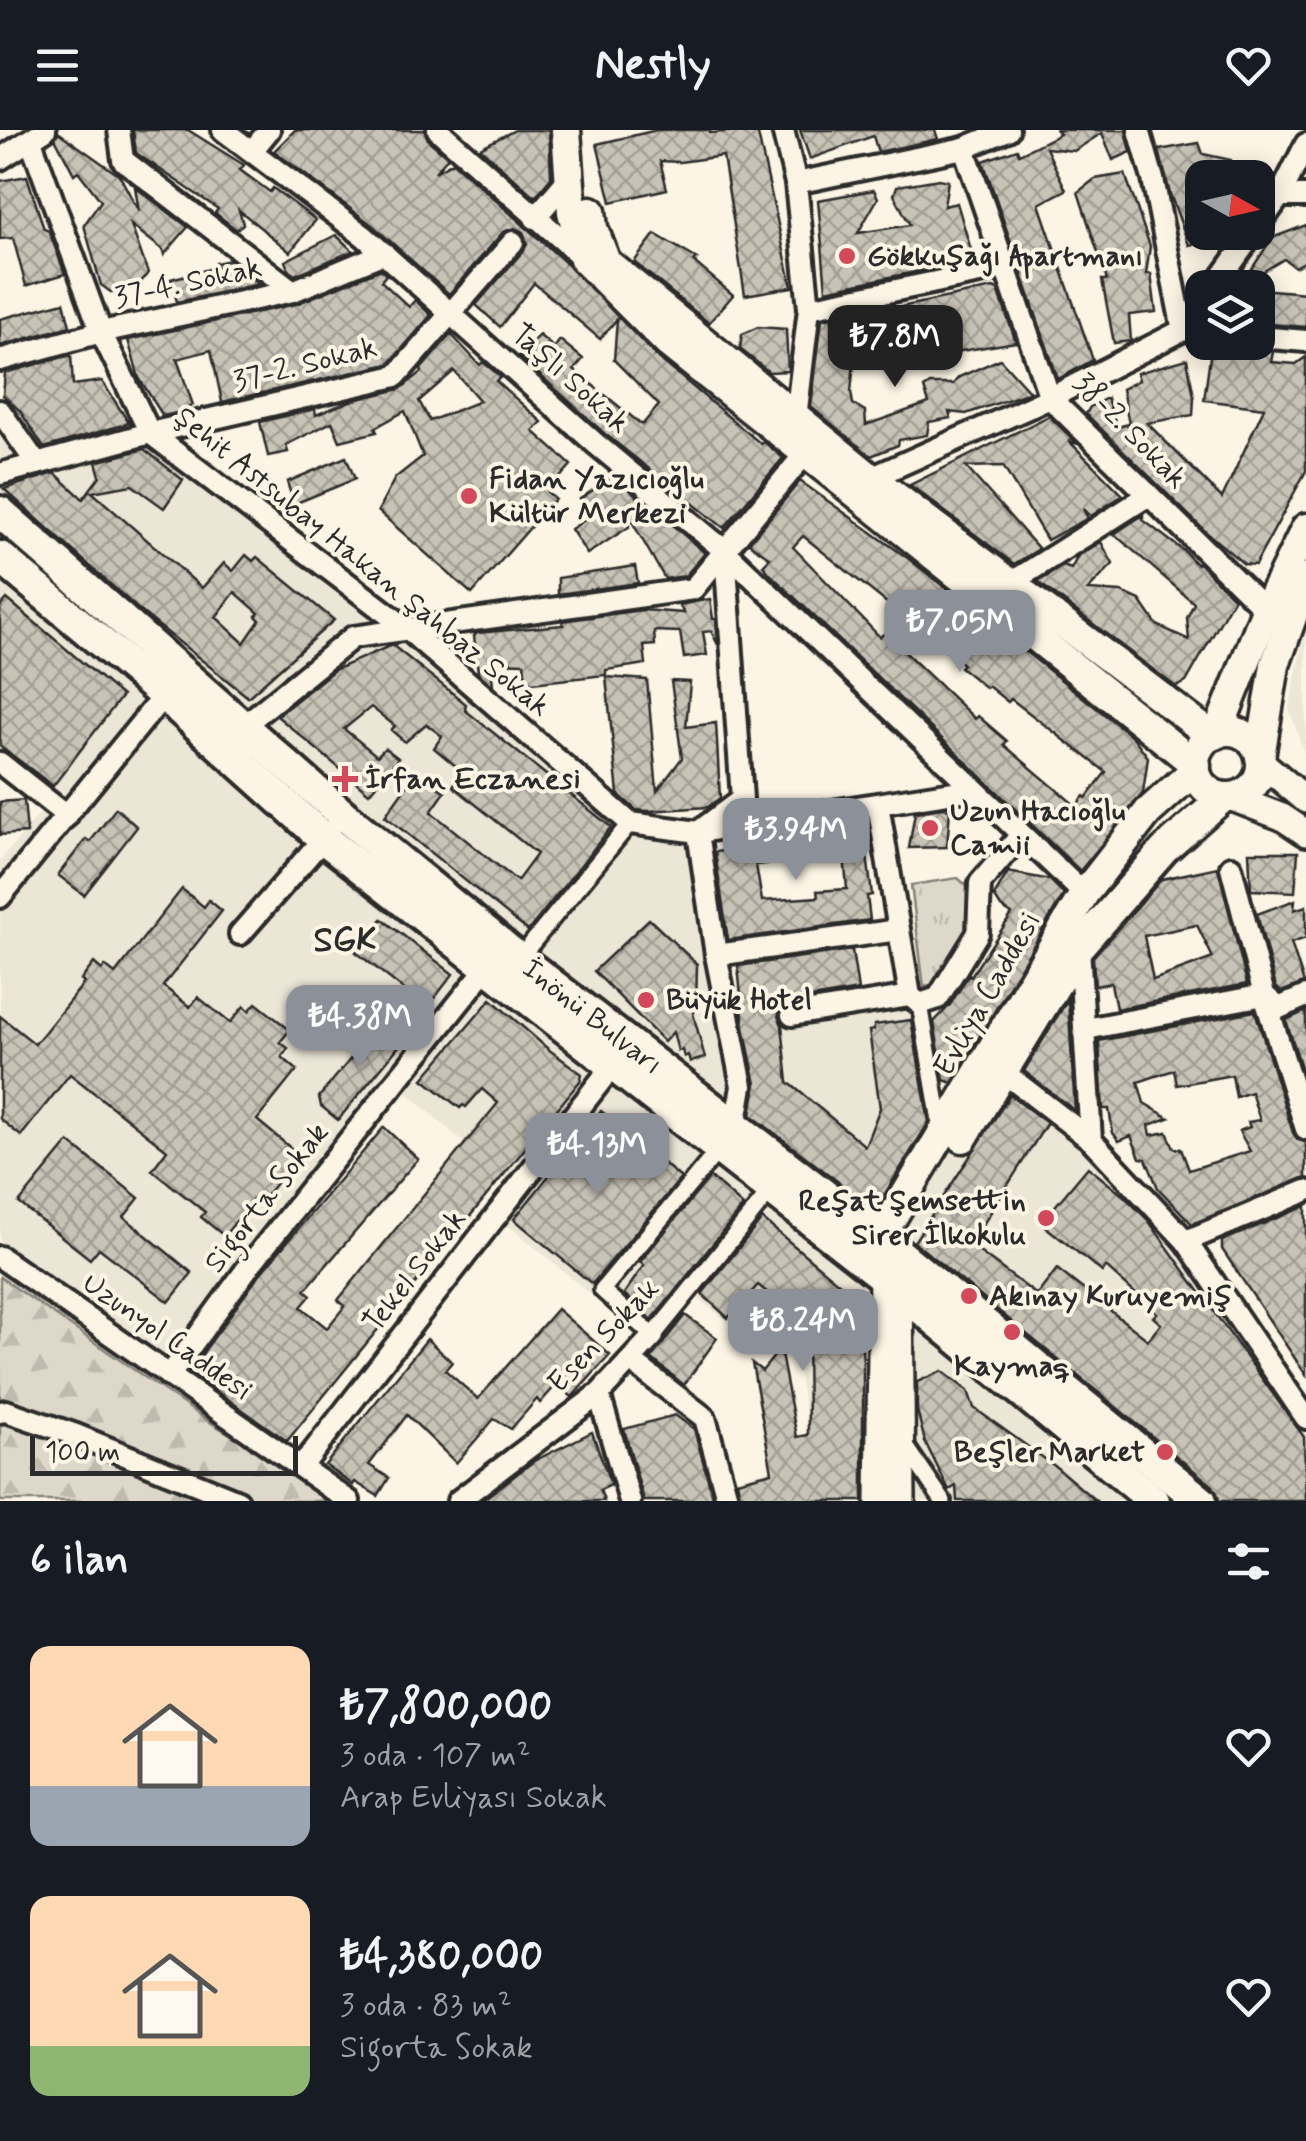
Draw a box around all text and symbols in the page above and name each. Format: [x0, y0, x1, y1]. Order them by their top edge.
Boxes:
text: Nestly [595, 36, 711, 95]
icon: menu [30, 38, 85, 93]
icon: heart [1221, 38, 1276, 93]
north arrow [1185, 160, 1275, 250]
map controls [1185, 160, 1275, 360]
place label: Gökkuşağı Apartmanı [867, 237, 1143, 279]
marker: Gökkuşağı Apartmanı [836, 245, 858, 267]
street label: 37-4. Sokak [111, 248, 265, 318]
button: layers [1185, 270, 1275, 360]
pin: ₺7.8M [825, 305, 965, 390]
street label: Taşlı Sokak [502, 315, 638, 443]
text: ₺7.8M [850, 316, 940, 358]
street label: 37-2. Sokak [229, 328, 381, 402]
street label: 38-2. Sokak [1064, 364, 1196, 498]
street label: Şehit Astsubay Hakan Şahbaz Sokak [166, 398, 558, 726]
place label: Fidan Yazıcıoğlu Kültür Merkezi [489, 460, 704, 533]
marker: Fidan Yazıcıoğlu Kültür Merkezi [458, 485, 480, 507]
pin: ₺7.05M [879, 590, 1041, 675]
text: ₺7.05M [906, 601, 1014, 643]
place label: İrfan Eczanesi [365, 760, 581, 799]
marker: İrfan Eczanesi [334, 768, 356, 790]
place label: Uzun Hacıoğlu Camii [950, 792, 1126, 865]
pin: ₺3.94M [715, 798, 877, 883]
text: ₺3.94M [745, 809, 847, 851]
marker: Uzun Hacıoğlu Camii [919, 817, 941, 839]
street label: Evliya Caddesi [925, 905, 1051, 1083]
district label: SGK [313, 918, 377, 964]
street label: İnönü Bulvarı [514, 950, 670, 1084]
place label: Büyük Hotel [666, 981, 812, 1020]
pin: ₺4.38M [279, 985, 441, 1070]
marker: Büyük Hotel [635, 989, 657, 1011]
text: ₺4.38M [308, 996, 412, 1038]
pin: ₺4.13M [516, 1113, 678, 1198]
street label: Sigorta Sokak [196, 1115, 340, 1283]
text: ₺4.13M [547, 1124, 647, 1166]
place label: Reşat Şemsettin Sirer İlkokulu [798, 1182, 1026, 1255]
street label: Tekel Sokak [354, 1201, 476, 1341]
marker: Reşat Şemsettin Sirer İlkokulu [1035, 1207, 1057, 1229]
street label: Uzunyol Caddesi [74, 1264, 260, 1410]
street label: Esen Sokak [539, 1270, 669, 1402]
place label: Akınay Kuruyemiş [989, 1277, 1232, 1316]
marker: Akınay Kuruyemiş [958, 1285, 980, 1307]
pin: ₺8.24M [722, 1289, 884, 1374]
text: ₺8.24M [750, 1300, 856, 1342]
marker: Kaymaq [1001, 1321, 1023, 1343]
place label: Kaymaq [954, 1347, 1070, 1386]
scale bar [30, 1431, 298, 1476]
place label: Beşler Market [954, 1433, 1145, 1472]
text: 100 m [45, 1435, 120, 1472]
marker: Beşler Market [1154, 1441, 1176, 1463]
text: 6 ilan [30, 1534, 129, 1589]
icon: filters [1221, 1534, 1276, 1589]
text: ₺7,800,000 [340, 1680, 552, 1735]
icon: home [110, 1686, 230, 1806]
icon: heart [1221, 1719, 1276, 1774]
text: 3 oda · 107 m² [340, 1735, 530, 1777]
text: Arap Evliyası Sokak [340, 1777, 607, 1819]
text: ₺4,380,000 [340, 1930, 543, 1985]
icon: home [110, 1936, 230, 2056]
icon: heart [1221, 1969, 1276, 2024]
text: 3 oda · 83 m² [340, 1985, 512, 2027]
text: Sigorta Sokak [340, 2027, 533, 2069]

